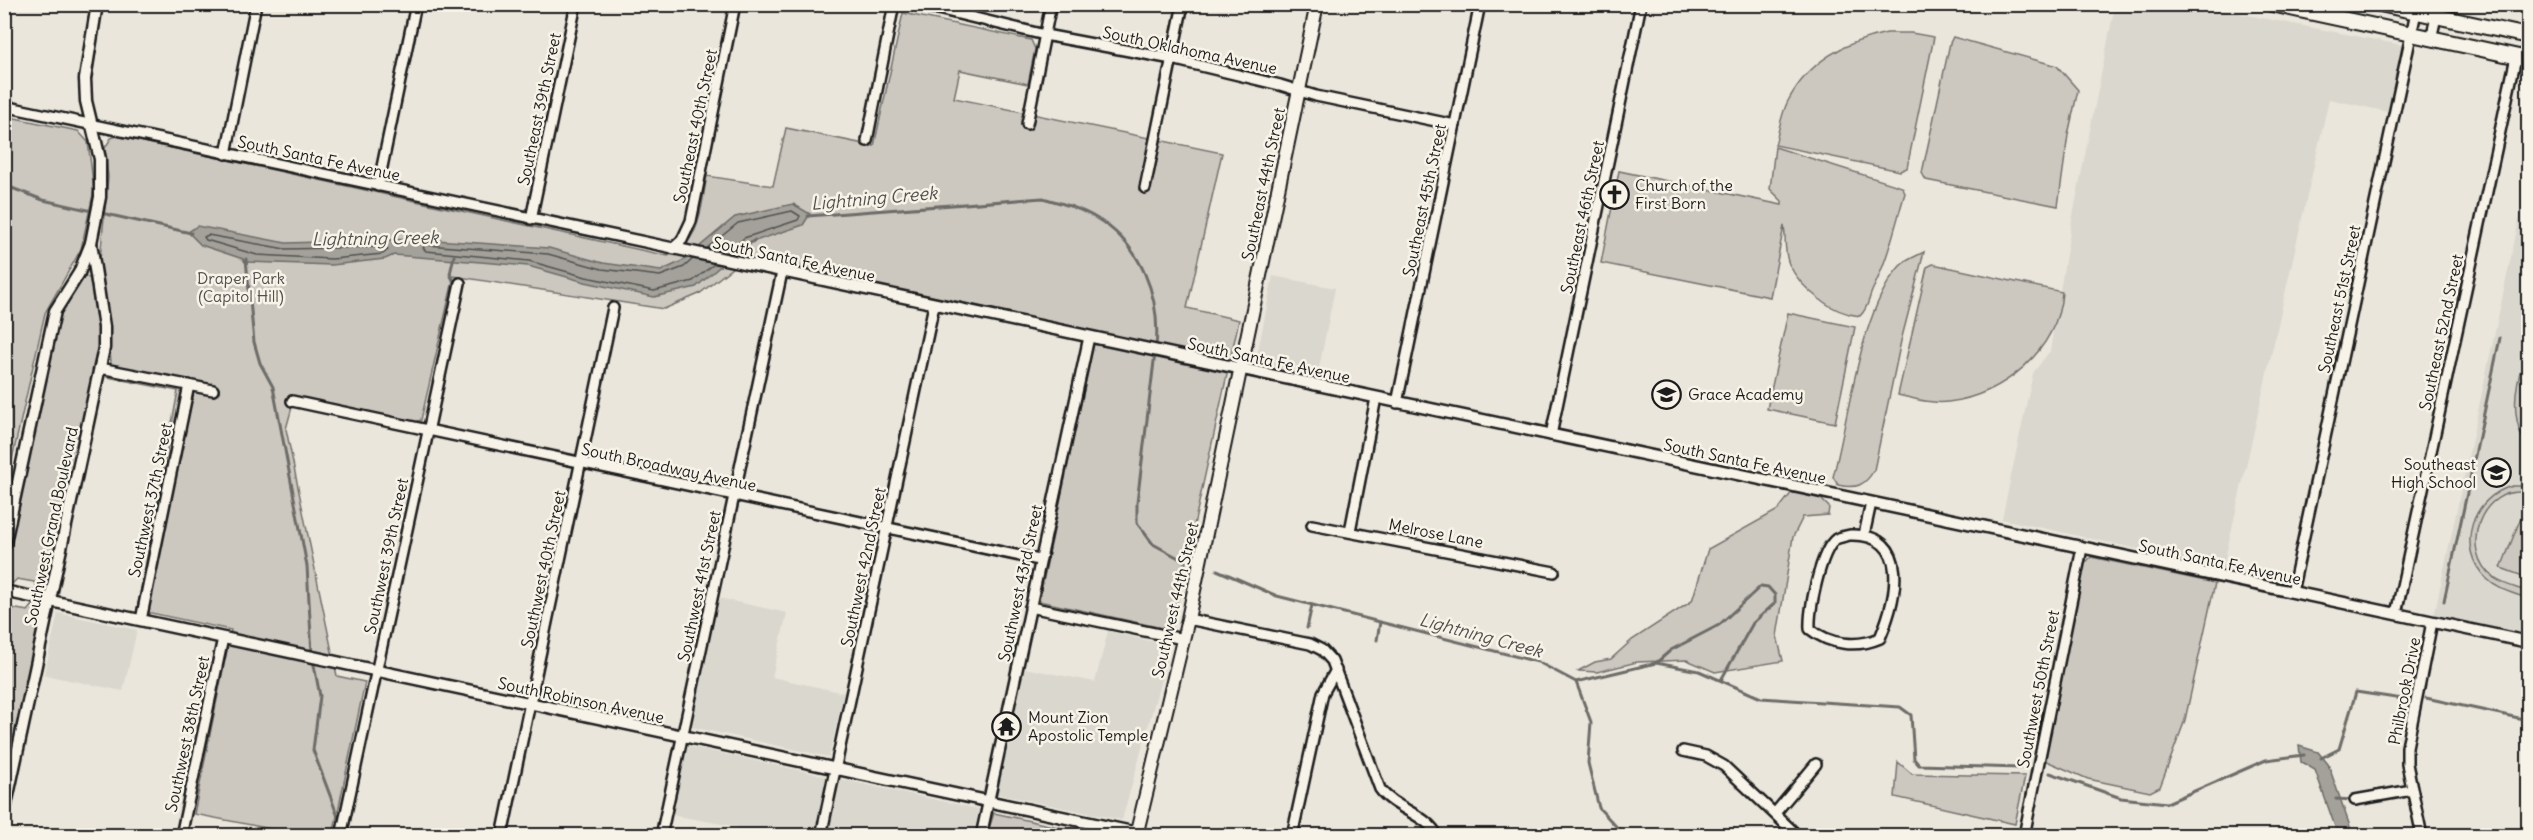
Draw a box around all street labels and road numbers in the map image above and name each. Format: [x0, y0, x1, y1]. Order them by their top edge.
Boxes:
street label: South Oklahoma Avenue [1101, 22, 1279, 78]
street label: Southeast 39th Street [513, 30, 565, 187]
street label: Southeast 40th Street [669, 47, 721, 205]
street label: Southeast 44th Street [1237, 105, 1289, 262]
street label: Southeast 45th Street [1398, 121, 1450, 278]
street label: South Santa Fe Avenue [236, 131, 402, 185]
street label: Southeast 46th Street [1556, 138, 1608, 295]
street label: Southeast 51st Street [2314, 223, 2365, 375]
street label: South Santa Fe Avenue [711, 232, 877, 286]
street label: Southeast 52nd Street [2415, 251, 2467, 412]
street label: South Santa Fe Avenue [1186, 333, 1352, 387]
street label: Southwest 37th Street [124, 420, 176, 579]
street label: Southwest Grand Boulevard [20, 425, 82, 627]
street label: South Santa Fe Avenue [1662, 434, 1828, 488]
street label: South Broadway Avenue [580, 439, 758, 495]
street label: Southwest 39th Street [360, 476, 412, 636]
street label: Southwest 42nd Street [836, 485, 890, 649]
street label: Southwest 40th Street [517, 488, 570, 649]
street label: Southwest 43rd Street [994, 502, 1047, 663]
street label: Southwest 41st Street [673, 508, 725, 663]
street label: Melrose Lane [1387, 514, 1485, 552]
street label: Southwest 44th Street [1147, 520, 1203, 680]
street label: South Santa Fe Avenue [2137, 535, 2303, 589]
street label: Southwest 50th Street [2013, 608, 2063, 770]
street label: Philbrook Drive [2384, 636, 2424, 746]
street label: Southwest 38th Street [161, 654, 213, 814]
street label: South Robinson Avenue [496, 673, 666, 727]

